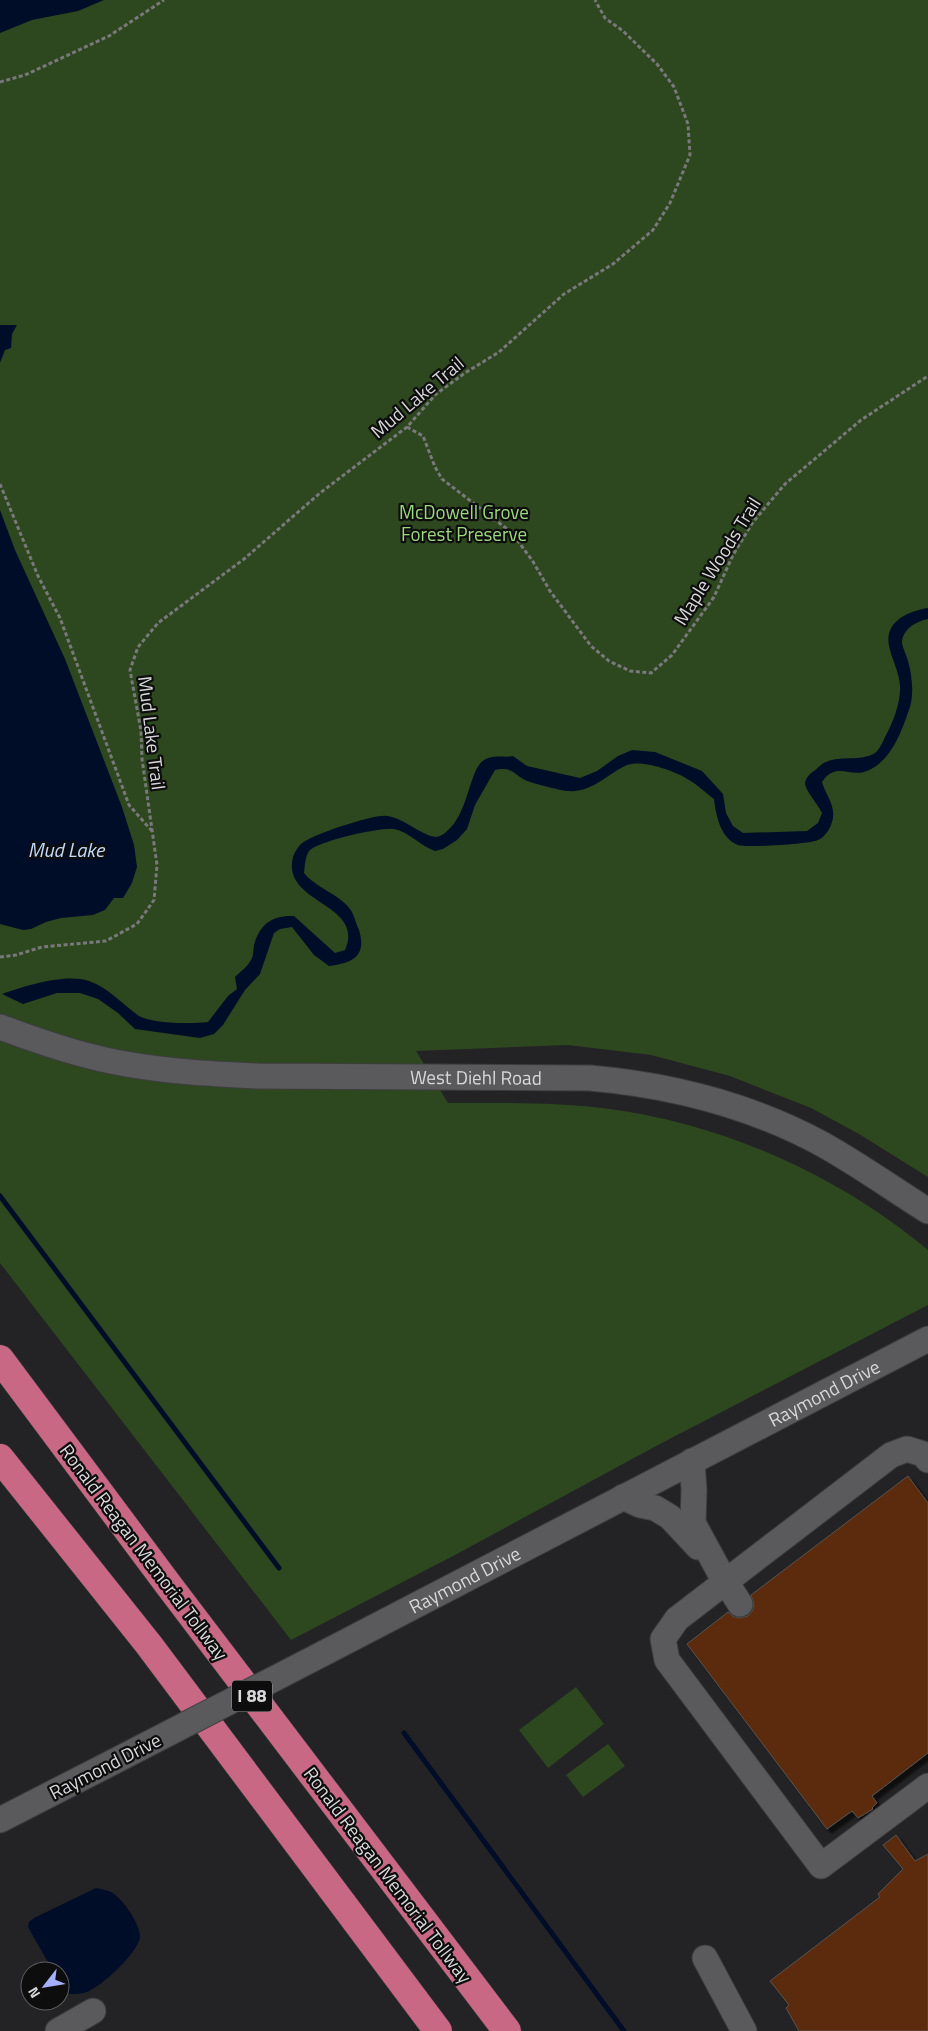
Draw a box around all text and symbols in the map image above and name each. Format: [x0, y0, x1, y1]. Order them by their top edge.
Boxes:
street label: Mud Lake Trail [363, 349, 470, 445]
street label: Maple Woods Trail [666, 491, 768, 630]
park label: McDowell Grove Forest Preserve [399, 497, 529, 548]
street label: Mud Lake Trail [131, 674, 174, 792]
water label: Mud Lake [28, 834, 106, 865]
street label: West Diehl Road [410, 1062, 542, 1092]
street label: Raymond Drive [763, 1352, 885, 1434]
street label: Ronald Reagan Memorial Tollway [53, 1437, 236, 1666]
street label: Raymond Drive [403, 1538, 525, 1621]
road number: I 88 [232, 1680, 272, 1712]
street label: Raymond Drive [44, 1725, 166, 1806]
street label: Ronald Reagan Memorial Tollway [297, 1760, 480, 1989]
north arrow [20, 1961, 70, 2011]
text: N [22, 1983, 45, 2003]

